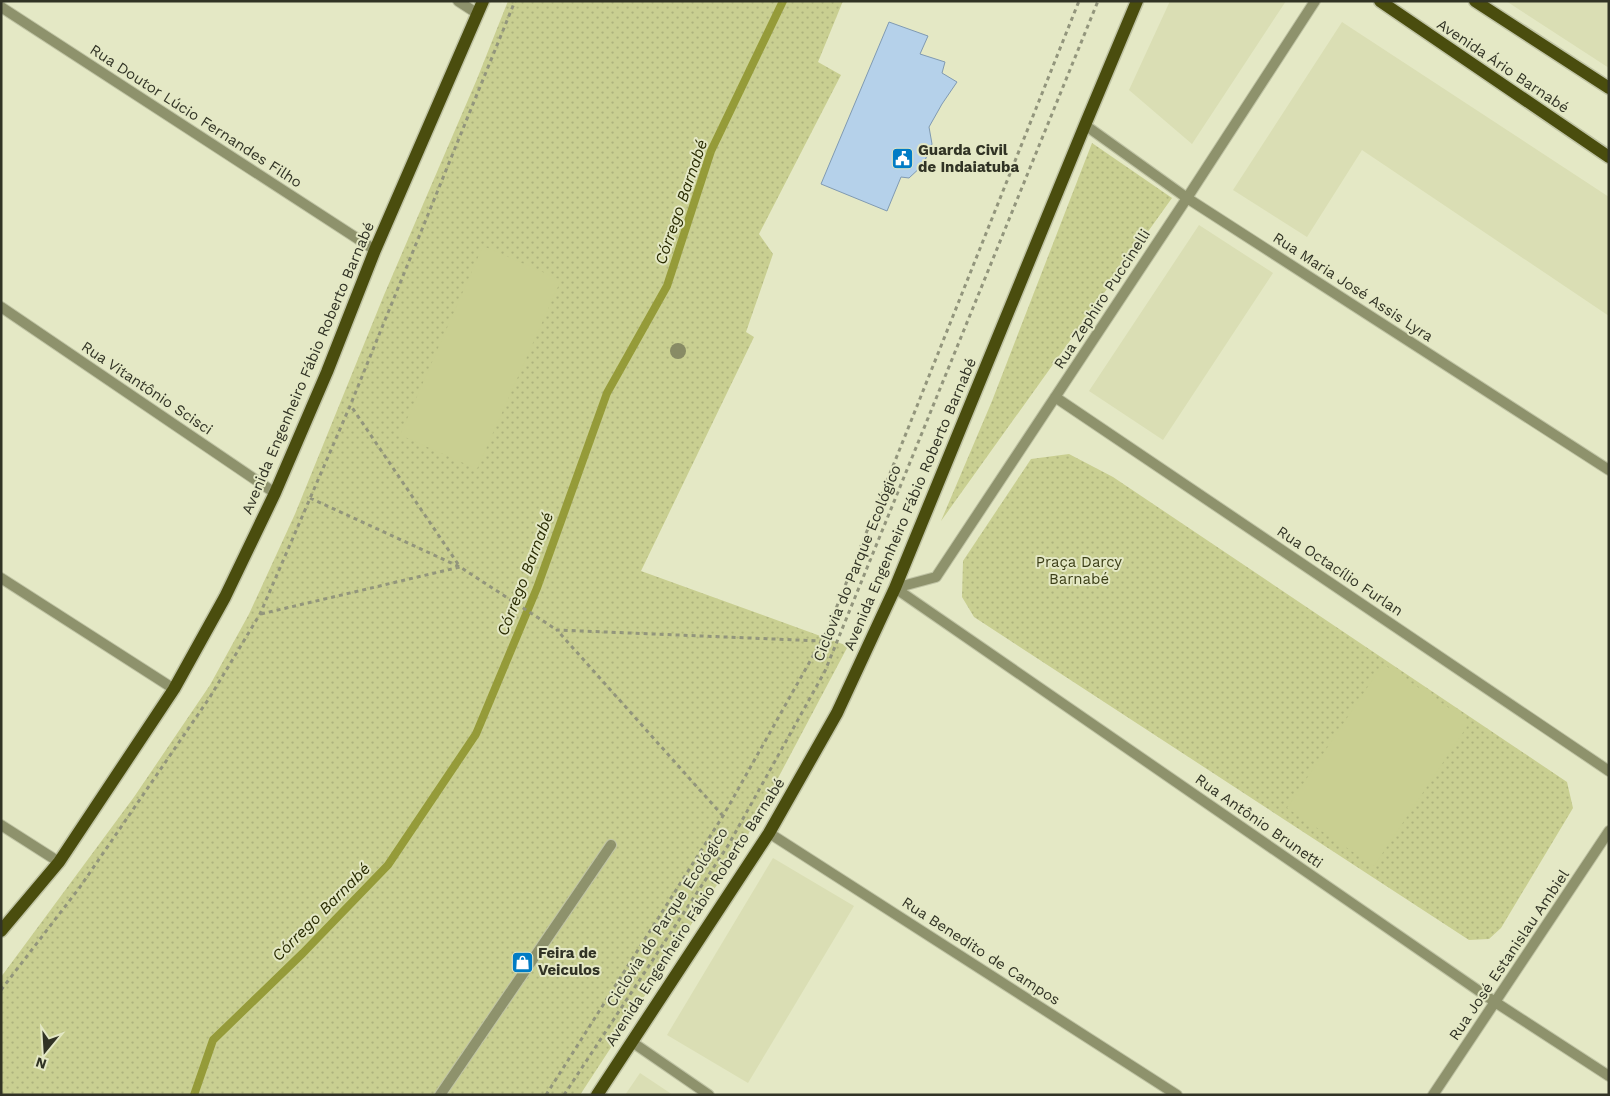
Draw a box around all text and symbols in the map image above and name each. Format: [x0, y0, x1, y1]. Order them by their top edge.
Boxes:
street label: Avenida Ário Barnabé [1433, 15, 1573, 117]
street label: Rua Doutor Lúcio Fernandes Filho [87, 41, 305, 191]
water label: Córrego Barnabé [651, 137, 711, 267]
place label: Guarda Civil de Indaiatuba [918, 141, 1019, 176]
public building icon: Guarda Civil de Indaiatuba [890, 147, 914, 171]
street label: Avenida Engenheiro Fábio Roberto Barnabé [238, 219, 378, 517]
street label: Rua Zephiro Puccinelli [1050, 226, 1154, 372]
street label: Rua Maria José Assis Lyra [1270, 228, 1437, 346]
street label: Rua Vitantônio Scisci [78, 337, 216, 439]
street label: Avenida Engenheiro Fábio Roberto Barnabé [840, 355, 980, 653]
street label: Ciclovia do Parque Ecológico [809, 462, 905, 664]
water label: Córrego Barnabé [493, 509, 557, 639]
street label: Rua Octacílio Furlan [1274, 522, 1406, 620]
park label: Praça Darcy Barnabé [1036, 553, 1122, 588]
street label: Rua Antônio Brunetti [1192, 770, 1326, 872]
street label: Avenida Engenheiro Fábio Roberto Barnabé [601, 775, 789, 1049]
street label: Ciclovia do Parque Ecológico [602, 824, 732, 1010]
water label: Córrego Barnabé [268, 859, 374, 965]
street label: Rua José Estanislau Ambiel [1445, 866, 1573, 1044]
street label: Rua Benedito de Campos [898, 893, 1064, 1009]
place label: Feira de Veiculos [538, 944, 600, 979]
shop icon: Feira de Veiculos [510, 950, 534, 974]
north arrow [20, 1026, 70, 1076]
text: N [34, 1054, 48, 1073]

